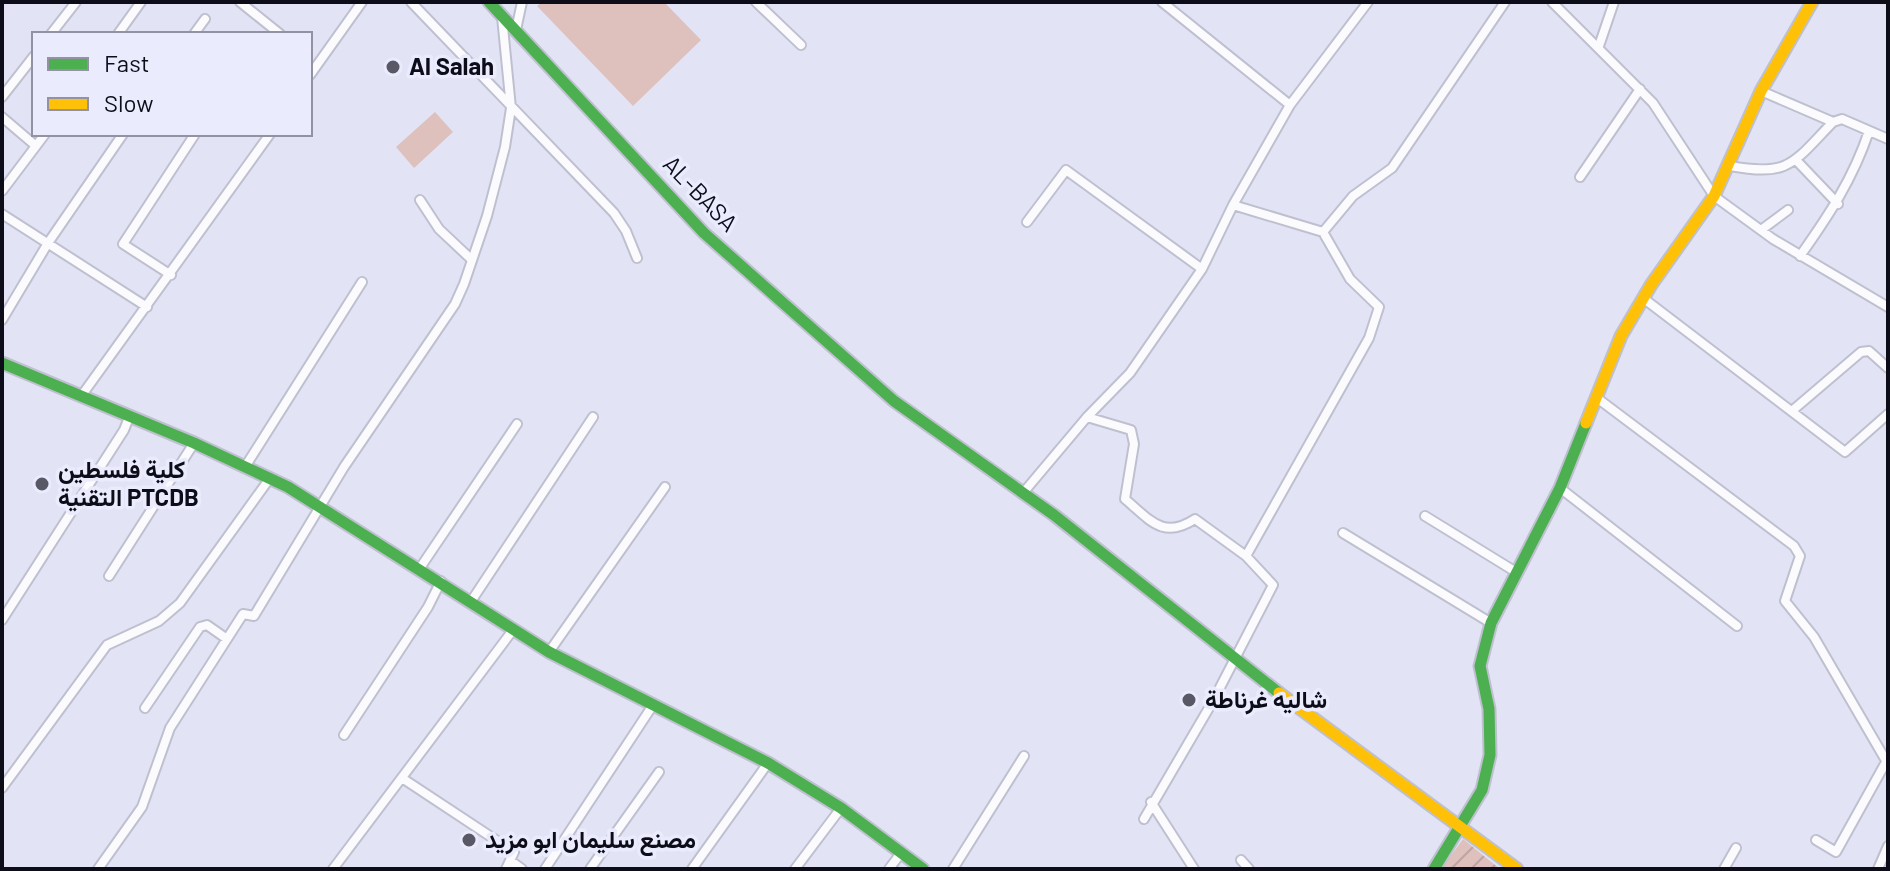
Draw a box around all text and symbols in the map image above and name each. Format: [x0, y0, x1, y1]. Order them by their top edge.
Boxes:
legend [32, 32, 312, 136]
text: Fast [104, 48, 149, 77]
place label: Al Salah [409, 51, 494, 80]
marker: Al Salah [384, 58, 402, 76]
text: Slow [104, 88, 153, 117]
street label: AL-BASA [658, 149, 744, 237]
place label: كلية فلسطين التقنية PTCDB [58, 454, 199, 512]
marker: كلية فلسطين التقنية PTCDB [33, 475, 51, 493]
place label: شاليه غرناطة [1205, 684, 1327, 715]
marker: شاليه غرناطة [1180, 691, 1198, 709]
place label: مصنع سليمان ابو مزيد [485, 824, 696, 857]
marker: مصنع سليمان ابو مزيد [460, 831, 478, 849]

